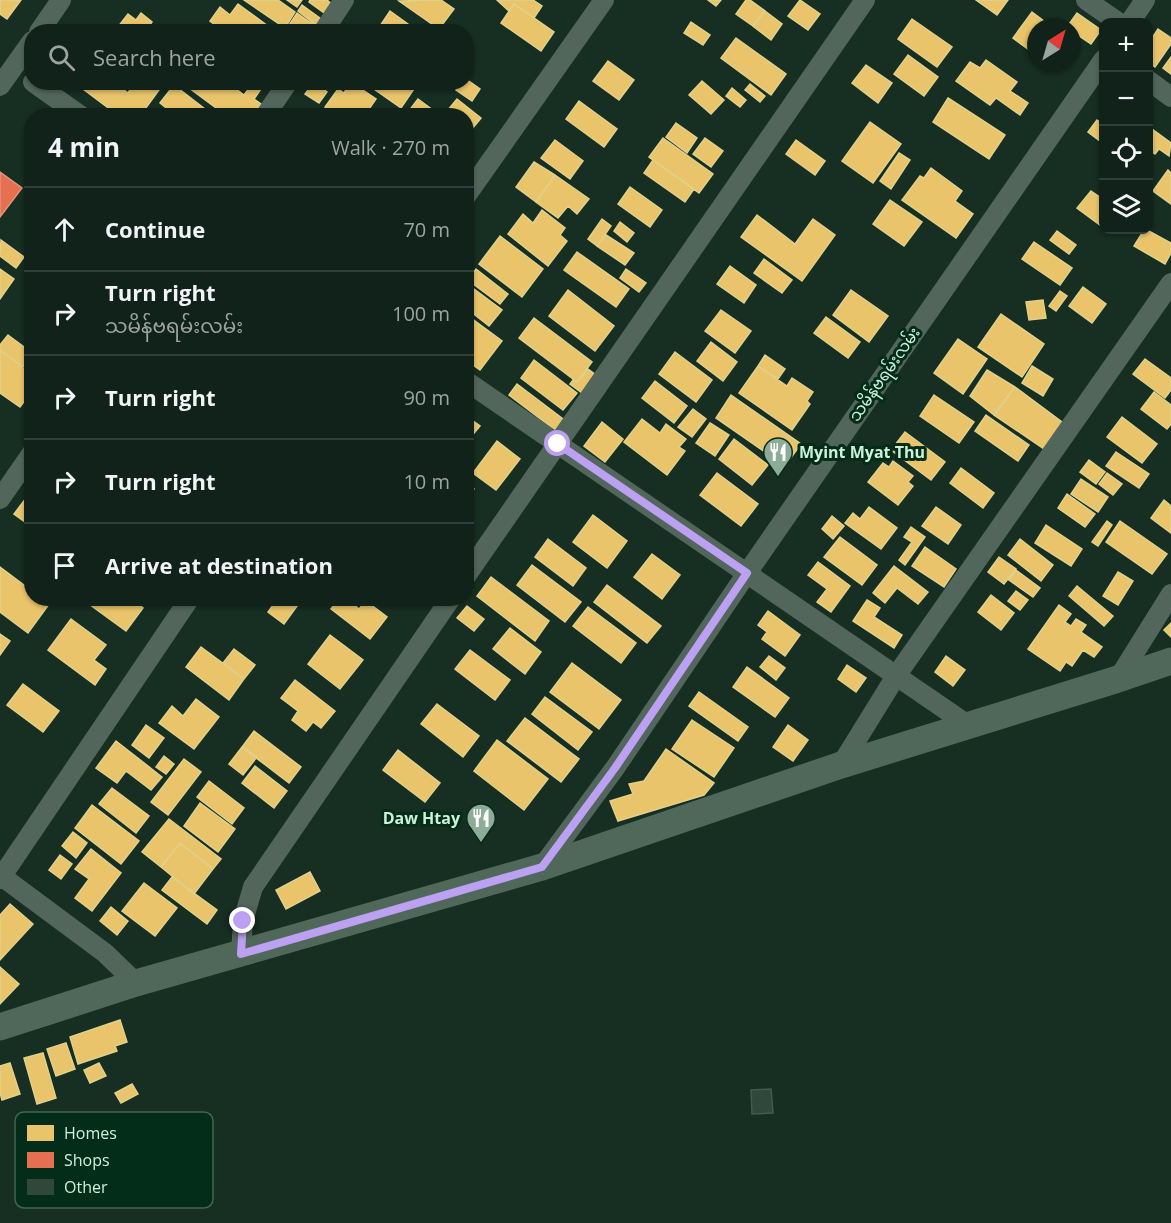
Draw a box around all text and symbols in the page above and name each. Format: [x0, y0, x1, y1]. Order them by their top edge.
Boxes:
north arrow [1027, 18, 1081, 72]
map controls [1099, 18, 1153, 234]
button: + [1099, 18, 1153, 72]
search box [24, 24, 474, 90]
icon: search [45, 41, 78, 74]
text: Search here [93, 42, 216, 72]
button: − [1099, 72, 1153, 126]
button: locate [1099, 126, 1153, 180]
text: 4 min [48, 129, 120, 165]
text: Walk · 270 m [331, 134, 450, 161]
button: layers [1099, 180, 1153, 234]
icon: ahead [48, 213, 81, 246]
text: Continue [105, 214, 205, 244]
text: 70 m [403, 216, 450, 243]
text: Turn right [105, 277, 216, 307]
icon: right [48, 297, 81, 330]
text: 100 m [392, 300, 450, 327]
text: သမိန်ဗရမ်းလမ်း [105, 312, 243, 339]
street label: သမိန်ဗရမ်းလမ်း [843, 322, 927, 427]
icon: right [48, 381, 81, 414]
text: Turn right [105, 382, 216, 412]
text: 90 m [403, 384, 450, 411]
route start [544, 430, 570, 456]
restaurant icon: Myint Myat Thu [762, 436, 794, 478]
place label: Myint Myat Thu [799, 441, 925, 463]
icon: right [48, 465, 81, 498]
text: Turn right [105, 466, 216, 496]
text: 10 m [403, 468, 450, 495]
icon: arrive [48, 549, 81, 582]
text: Arrive at destination [105, 550, 333, 580]
restaurant icon: Daw Htay [465, 802, 497, 844]
place label: Daw Htay [383, 807, 461, 829]
route end [229, 907, 255, 933]
legend [15, 1112, 213, 1208]
text: Homes [64, 1122, 117, 1144]
text: Shops [64, 1149, 110, 1171]
text: Other [64, 1176, 108, 1198]

